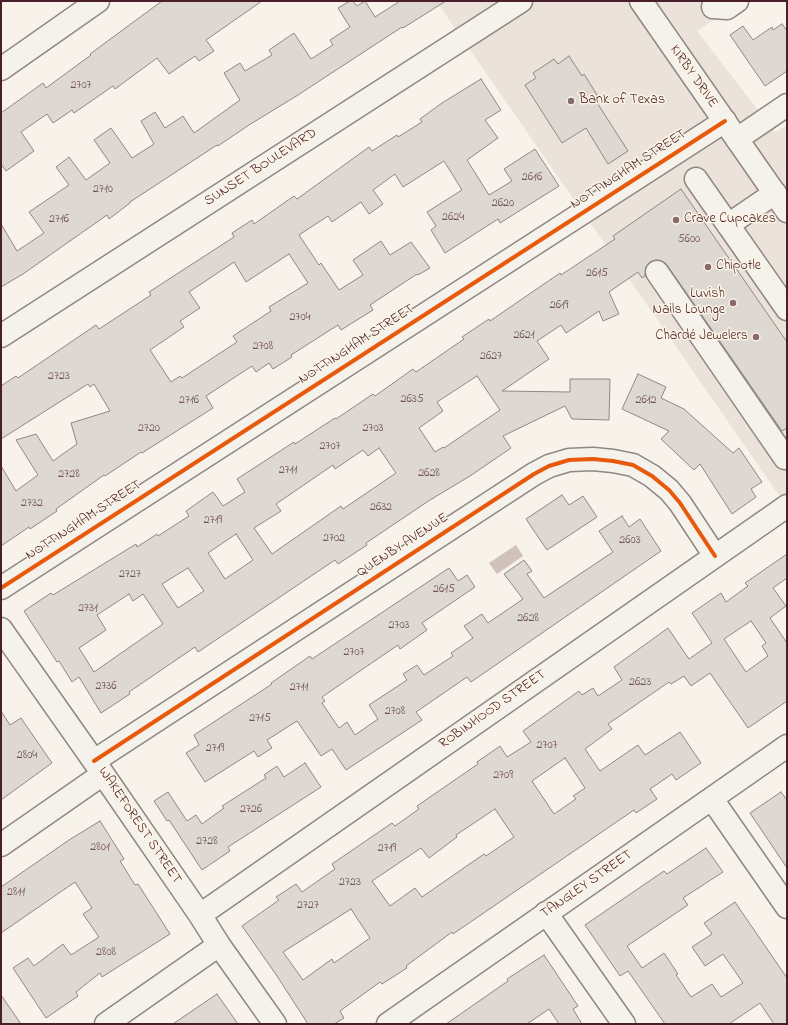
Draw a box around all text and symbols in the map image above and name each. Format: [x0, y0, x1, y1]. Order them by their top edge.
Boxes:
street label: KIRBY DRIVE [665, 42, 721, 112]
house number: 2707 [70, 79, 92, 93]
place label: Bank of Texas [579, 93, 665, 109]
marker: Bank of Texas [566, 96, 576, 106]
street label: SUNSET BOULEVARD [202, 125, 320, 211]
street label: NOTTINGHAM STREET [568, 126, 690, 214]
house number: 2616 [522, 171, 542, 185]
house number: 2710 [93, 183, 113, 197]
house number: 2620 [492, 197, 514, 211]
house number: 2624 [442, 211, 464, 225]
place label: Crave Cupcakes [684, 212, 776, 228]
house number: 2716 [49, 213, 69, 227]
marker: Crave Cupcakes [671, 215, 681, 225]
house number: 5600 [678, 233, 700, 247]
place label: Chipotle [716, 259, 761, 275]
marker: Chipotle [703, 262, 713, 272]
house number: 2615 [586, 267, 608, 281]
place label: Luvish Nails Lounge [653, 287, 725, 320]
marker: Luvish Nails Lounge [728, 298, 738, 308]
house number: 2619 [550, 299, 568, 313]
street label: NOTTINGHAM STREET [296, 301, 418, 389]
house number: 2704 [289, 311, 311, 325]
house number: 2621 [513, 329, 535, 343]
place label: Chardé Jewelers [655, 329, 748, 345]
marker: Chardé Jewelers [751, 332, 761, 342]
house number: 2708 [253, 340, 273, 354]
house number: 2627 [480, 350, 502, 364]
house number: 2723 [48, 370, 70, 384]
house number: 2635 [400, 393, 424, 407]
house number: 2716 [179, 394, 199, 408]
house number: 2612 [635, 394, 657, 408]
house number: 2720 [138, 422, 160, 436]
house number: 2703 [362, 422, 384, 436]
house number: 2707 [319, 440, 341, 454]
house number: 2711 [279, 464, 297, 478]
house number: 2628 [418, 467, 440, 481]
house number: 2728 [58, 468, 80, 482]
street label: NOTTINGHAM STREET [23, 477, 145, 565]
house number: 2732 [21, 497, 43, 511]
house number: 2632 [370, 501, 392, 515]
street label: QUENBY AVENUE [354, 510, 452, 582]
house number: 2719 [204, 514, 222, 528]
house number: 2702 [323, 532, 345, 546]
house number: 2603 [619, 534, 641, 548]
house number: 2727 [119, 568, 141, 582]
house number: 2615 [433, 583, 455, 597]
house number: 2731 [78, 602, 98, 616]
house number: 2628 [517, 612, 539, 626]
house number: 2703 [388, 619, 410, 633]
house number: 2707 [343, 646, 365, 660]
street label: ROBINHOOD STREET [436, 667, 550, 753]
house number: 2623 [629, 676, 651, 690]
house number: 2736 [95, 680, 117, 694]
house number: 2711 [290, 681, 308, 695]
house number: 2708 [385, 705, 405, 719]
house number: 2715 [249, 712, 271, 726]
house number: 2707 [536, 739, 558, 753]
house number: 2719 [206, 742, 224, 756]
house number: 2804 [17, 749, 37, 763]
street label: WAKEFOREST STREET [94, 764, 184, 888]
house number: 2709 [493, 769, 513, 783]
house number: 2726 [240, 803, 262, 817]
house number: 2728 [196, 835, 218, 849]
house number: 2801 [90, 841, 110, 855]
house number: 2719 [378, 842, 396, 856]
street label: TANGLEY STREET [538, 847, 636, 923]
house number: 2723 [339, 876, 361, 890]
house number: 2811 [7, 886, 25, 900]
house number: 2727 [297, 899, 319, 913]
house number: 2808 [96, 946, 116, 960]

